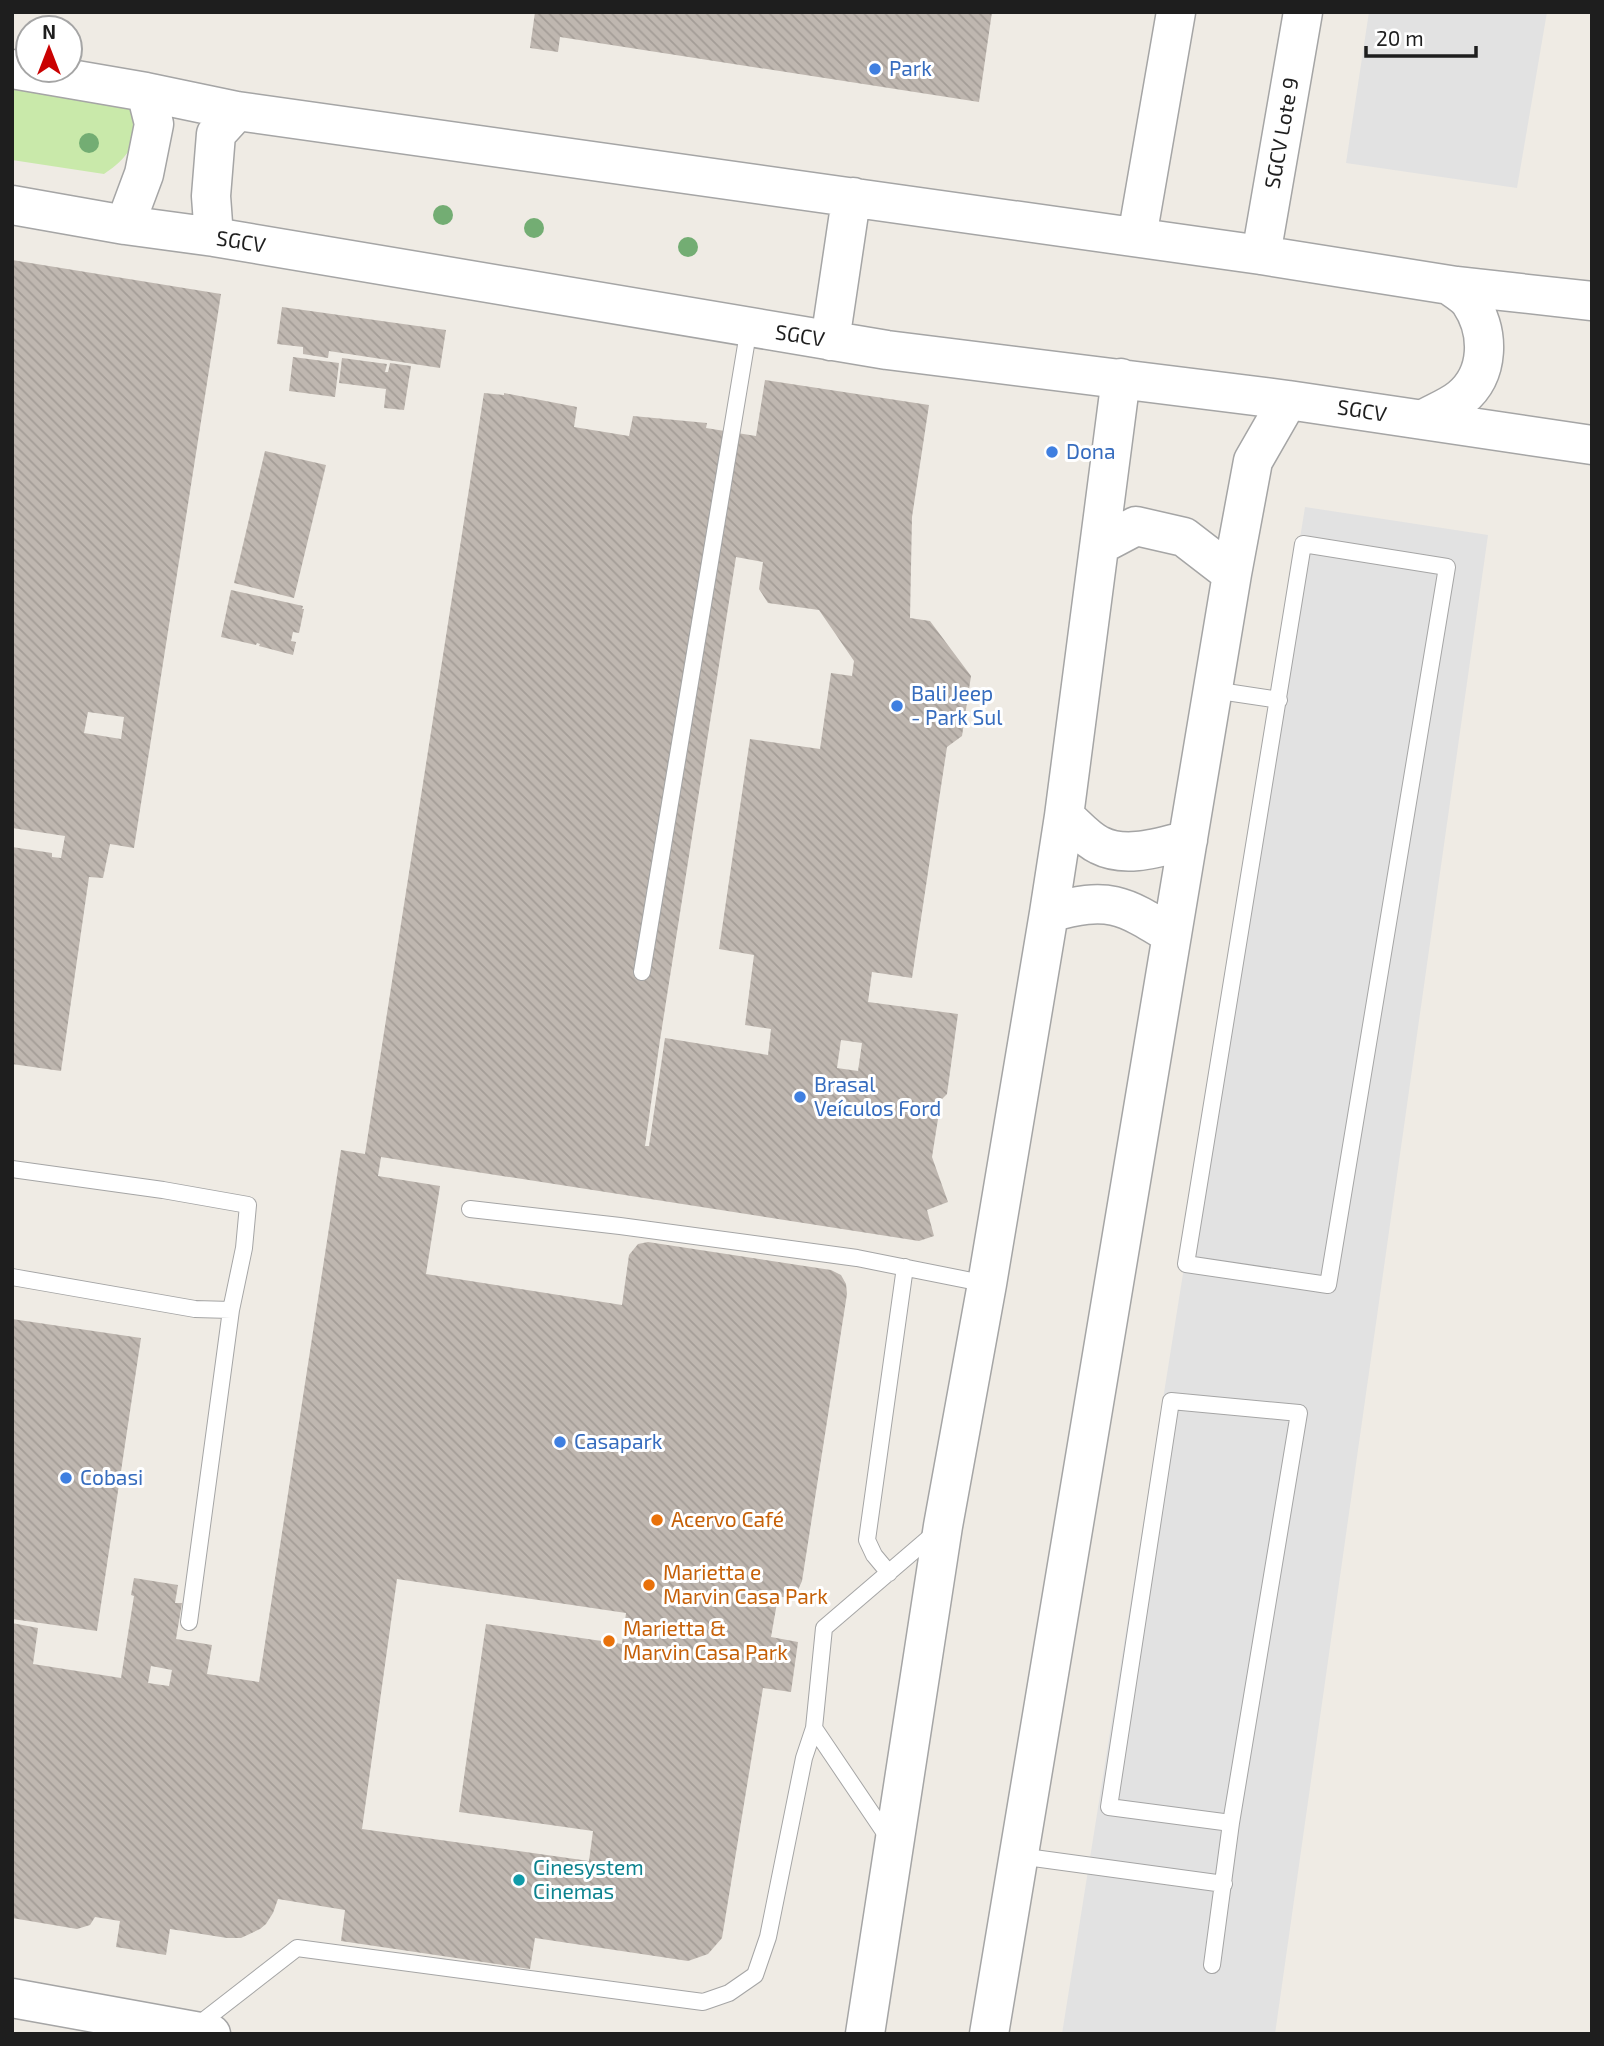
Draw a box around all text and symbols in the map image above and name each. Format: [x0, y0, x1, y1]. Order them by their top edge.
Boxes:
north arrow [14, 14, 84, 84]
scale bar [1366, 14, 1476, 58]
text: N [42, 20, 56, 43]
text: 20 m [1376, 25, 1424, 50]
place label: Park [889, 55, 932, 80]
marker: Park [867, 61, 883, 77]
street label: SGCV Lote 9 [1258, 75, 1303, 190]
street label: SGCV [215, 224, 268, 257]
street label: SGCV [774, 318, 827, 351]
street label: SGCV [1336, 393, 1389, 426]
place label: Dona [1066, 438, 1116, 463]
marker: Dona [1044, 444, 1060, 460]
place label: Bali Jeep - Park Sul [911, 680, 1003, 729]
marker: Bali Jeep - Park Sul [889, 698, 905, 714]
place label: Brasal Veículos Ford [814, 1071, 941, 1120]
marker: Brasal Veículos Ford [792, 1089, 808, 1105]
place label: Casapark [574, 1428, 663, 1453]
marker: Casapark [552, 1434, 568, 1450]
place label: Cobasi [80, 1464, 143, 1489]
marker: Cobasi [58, 1470, 74, 1486]
place label: Acervo Café [671, 1506, 784, 1531]
marker: Acervo Café [649, 1512, 665, 1528]
place label: Marietta e Marvin Casa Park [663, 1559, 828, 1608]
marker: Marietta e Marvin Casa Park [641, 1577, 657, 1593]
place label: Marietta & Marvin Casa Park [623, 1615, 788, 1664]
marker: Marietta & Marvin Casa Park [601, 1633, 617, 1649]
place label: Cinesystem Cinemas [533, 1854, 644, 1903]
marker: Cinesystem Cinemas [511, 1872, 527, 1888]

